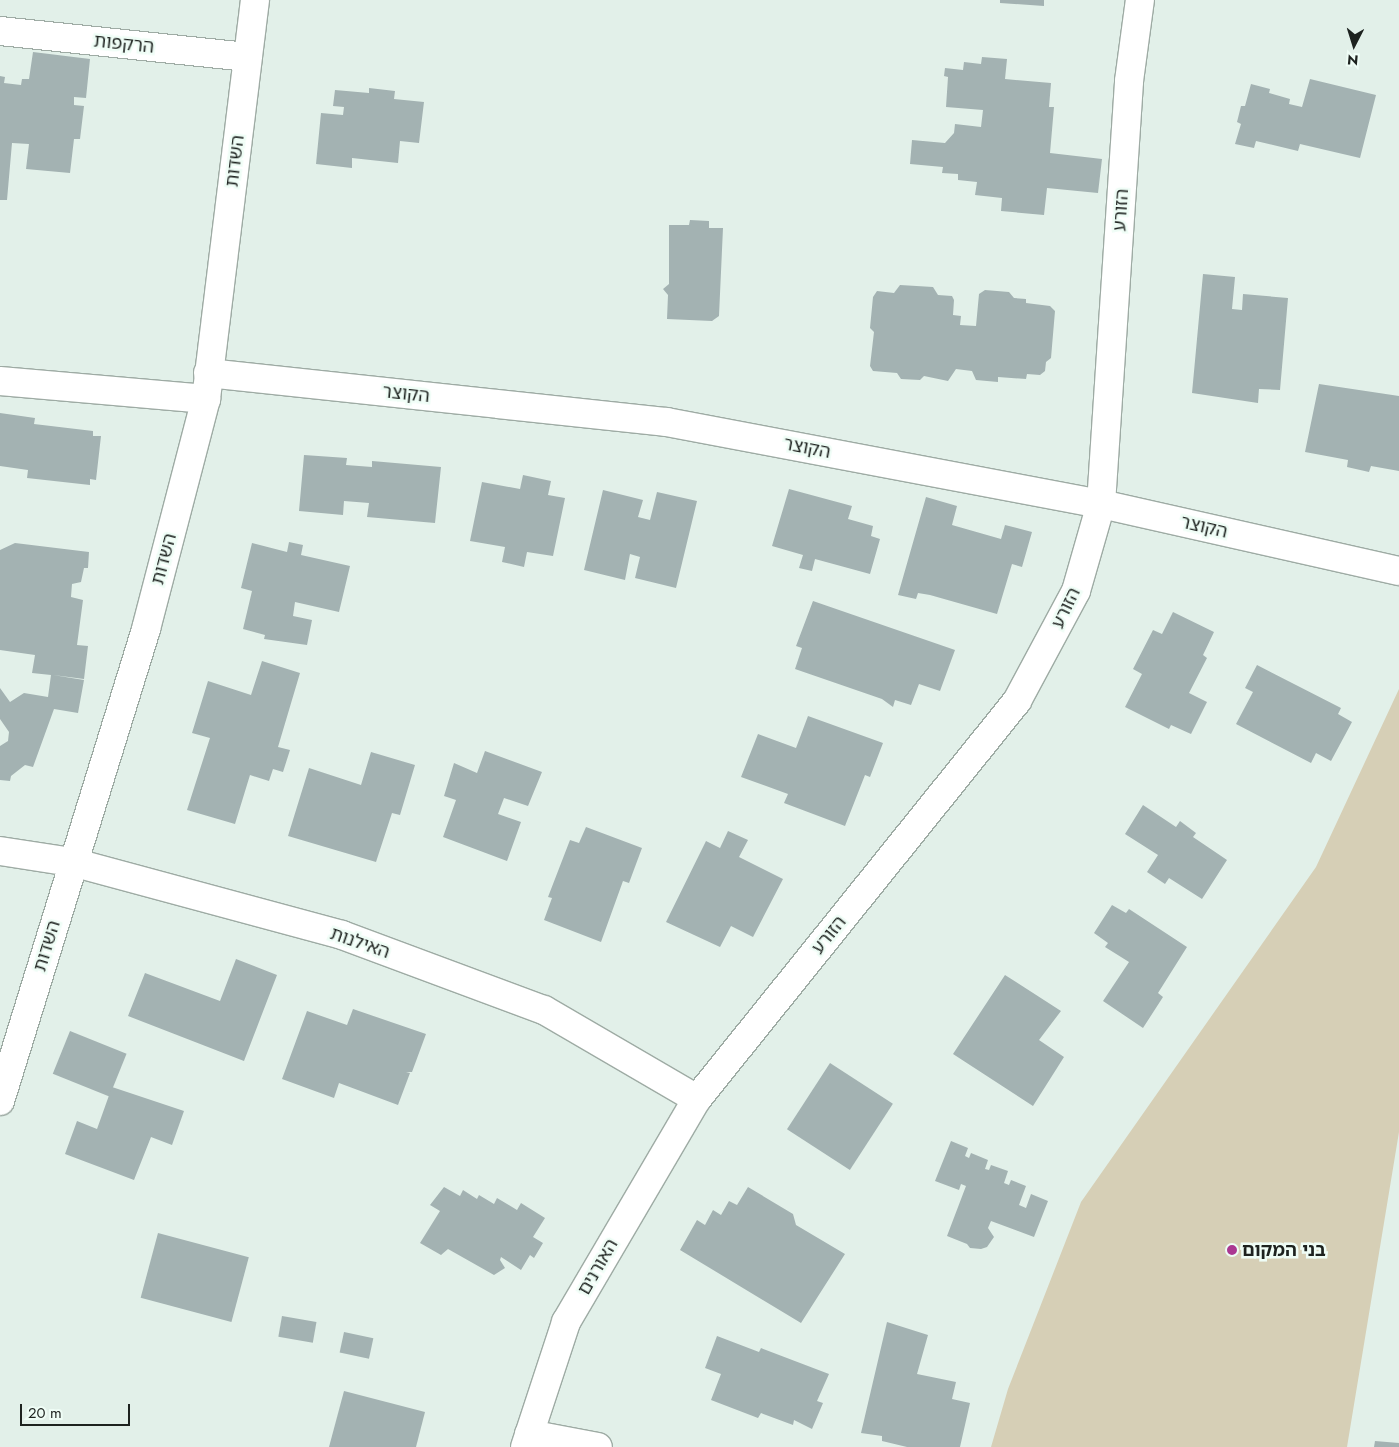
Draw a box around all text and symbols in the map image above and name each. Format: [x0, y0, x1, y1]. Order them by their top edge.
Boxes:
north arrow [1329, 20, 1379, 70]
street label: הרקפות [93, 30, 155, 58]
text: N [1346, 49, 1359, 70]
street label: השדות [221, 134, 249, 188]
street label: הזורע [1109, 188, 1133, 232]
street label: הקוצר [381, 381, 431, 407]
street label: הקוצר [782, 433, 832, 463]
street label: הקוצר [1178, 511, 1230, 543]
street label: השדות [147, 531, 181, 587]
street label: הזורע [1047, 584, 1085, 632]
street label: הזורע [807, 912, 851, 958]
street label: השדות [29, 918, 65, 974]
street label: האילנות [327, 923, 393, 963]
street label: האורנים [573, 1235, 623, 1299]
place label: בני המקום [1242, 1239, 1326, 1261]
marker: בני המקום [1226, 1244, 1238, 1256]
scale bar [22, 1394, 132, 1426]
text: 20 m [28, 1402, 62, 1424]

